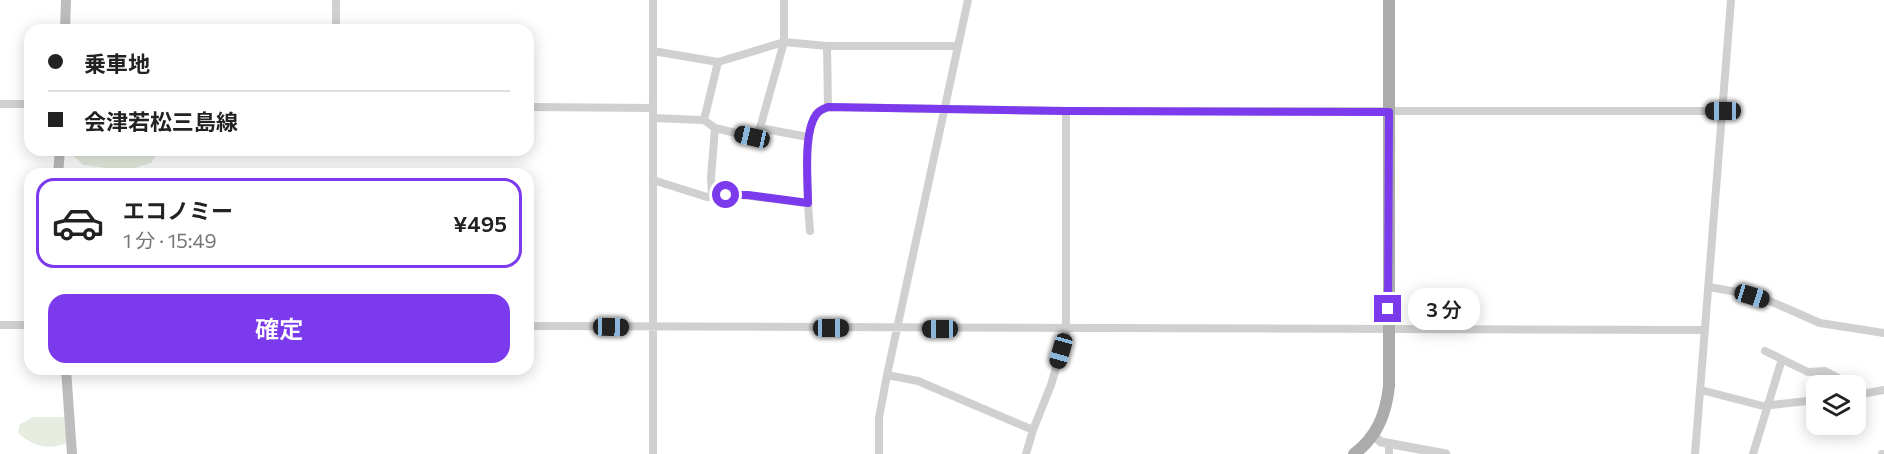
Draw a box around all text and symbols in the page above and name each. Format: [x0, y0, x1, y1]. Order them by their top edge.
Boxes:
text: 乗車地 [84, 50, 150, 77]
car [1705, 102, 1741, 120]
text: 会津若松三島線 [84, 108, 238, 135]
car [732, 124, 772, 150]
route start [712, 181, 739, 208]
icon: car [51, 196, 105, 250]
text: エコノミー [123, 197, 233, 224]
text: ¥495 [453, 210, 507, 237]
text: 1 分 · 15:49 [123, 228, 217, 252]
car [1732, 282, 1772, 310]
callout: 3 分 [1409, 288, 1481, 330]
button: 確定 [48, 294, 510, 363]
route end [1374, 295, 1401, 322]
text: 3 分 [1426, 297, 1462, 321]
car [593, 318, 629, 336]
car [813, 319, 849, 337]
car [922, 320, 958, 338]
car [1047, 331, 1075, 371]
map controls [1806, 375, 1866, 435]
button: layers [1806, 375, 1866, 435]

